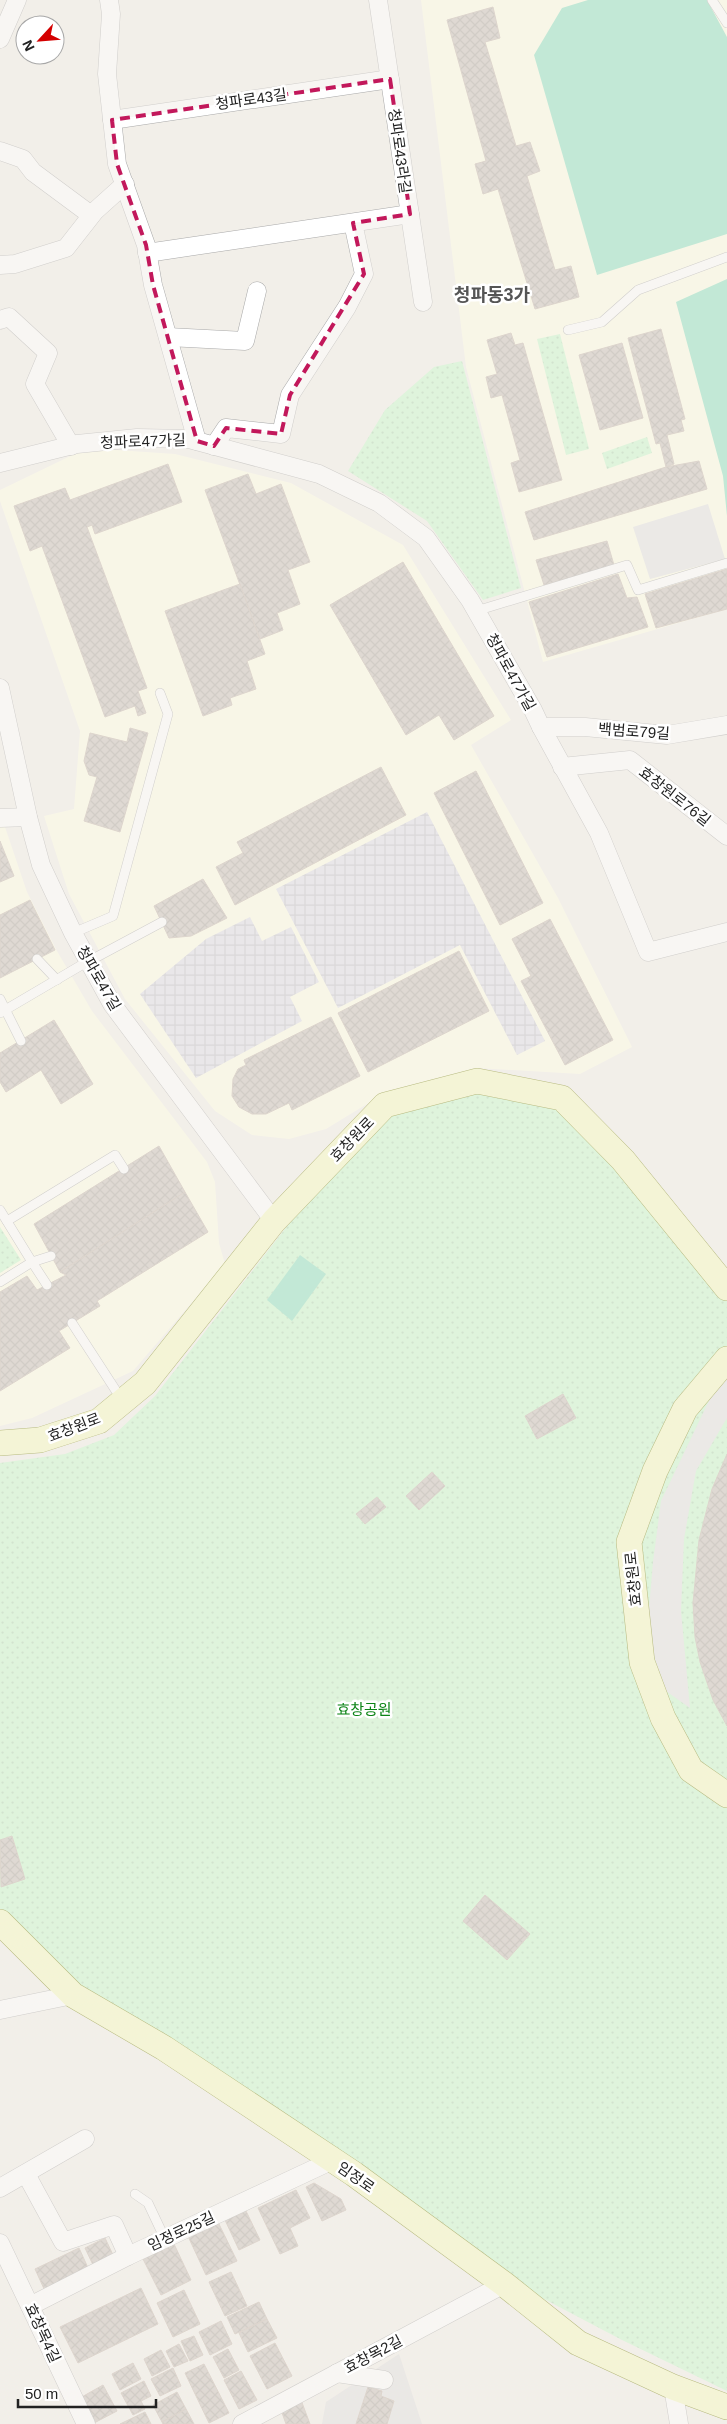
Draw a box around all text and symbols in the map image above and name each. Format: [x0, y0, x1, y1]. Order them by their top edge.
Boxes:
north arrow [15, 15, 65, 65]
text: N [19, 38, 38, 54]
street label: 청파로43길 [214, 86, 288, 112]
street label: 청파로43라길 [386, 107, 414, 195]
district label: 청파동3가 [454, 285, 531, 305]
street label: 청파로47가길 [100, 431, 186, 451]
street label: 청파로47가길 [483, 630, 539, 714]
street label: 백범로79길 [598, 720, 670, 742]
street label: 효창원로76길 [636, 763, 714, 829]
street label: 청파로47길 [74, 943, 124, 1013]
street label: 효창원로 [327, 1113, 377, 1165]
street label: 효창원로 [45, 1409, 103, 1445]
street label: 효창원로 [622, 1551, 644, 1607]
park label: 효창공원 [336, 1701, 392, 1718]
street label: 임정로 [334, 2158, 378, 2196]
street label: 임정로25길 [145, 2208, 217, 2254]
street label: 효창목4길 [22, 2301, 64, 2365]
street label: 효창목2길 [341, 2332, 405, 2376]
scale bar [18, 2376, 155, 2408]
text: 50 m [25, 2385, 58, 2402]

